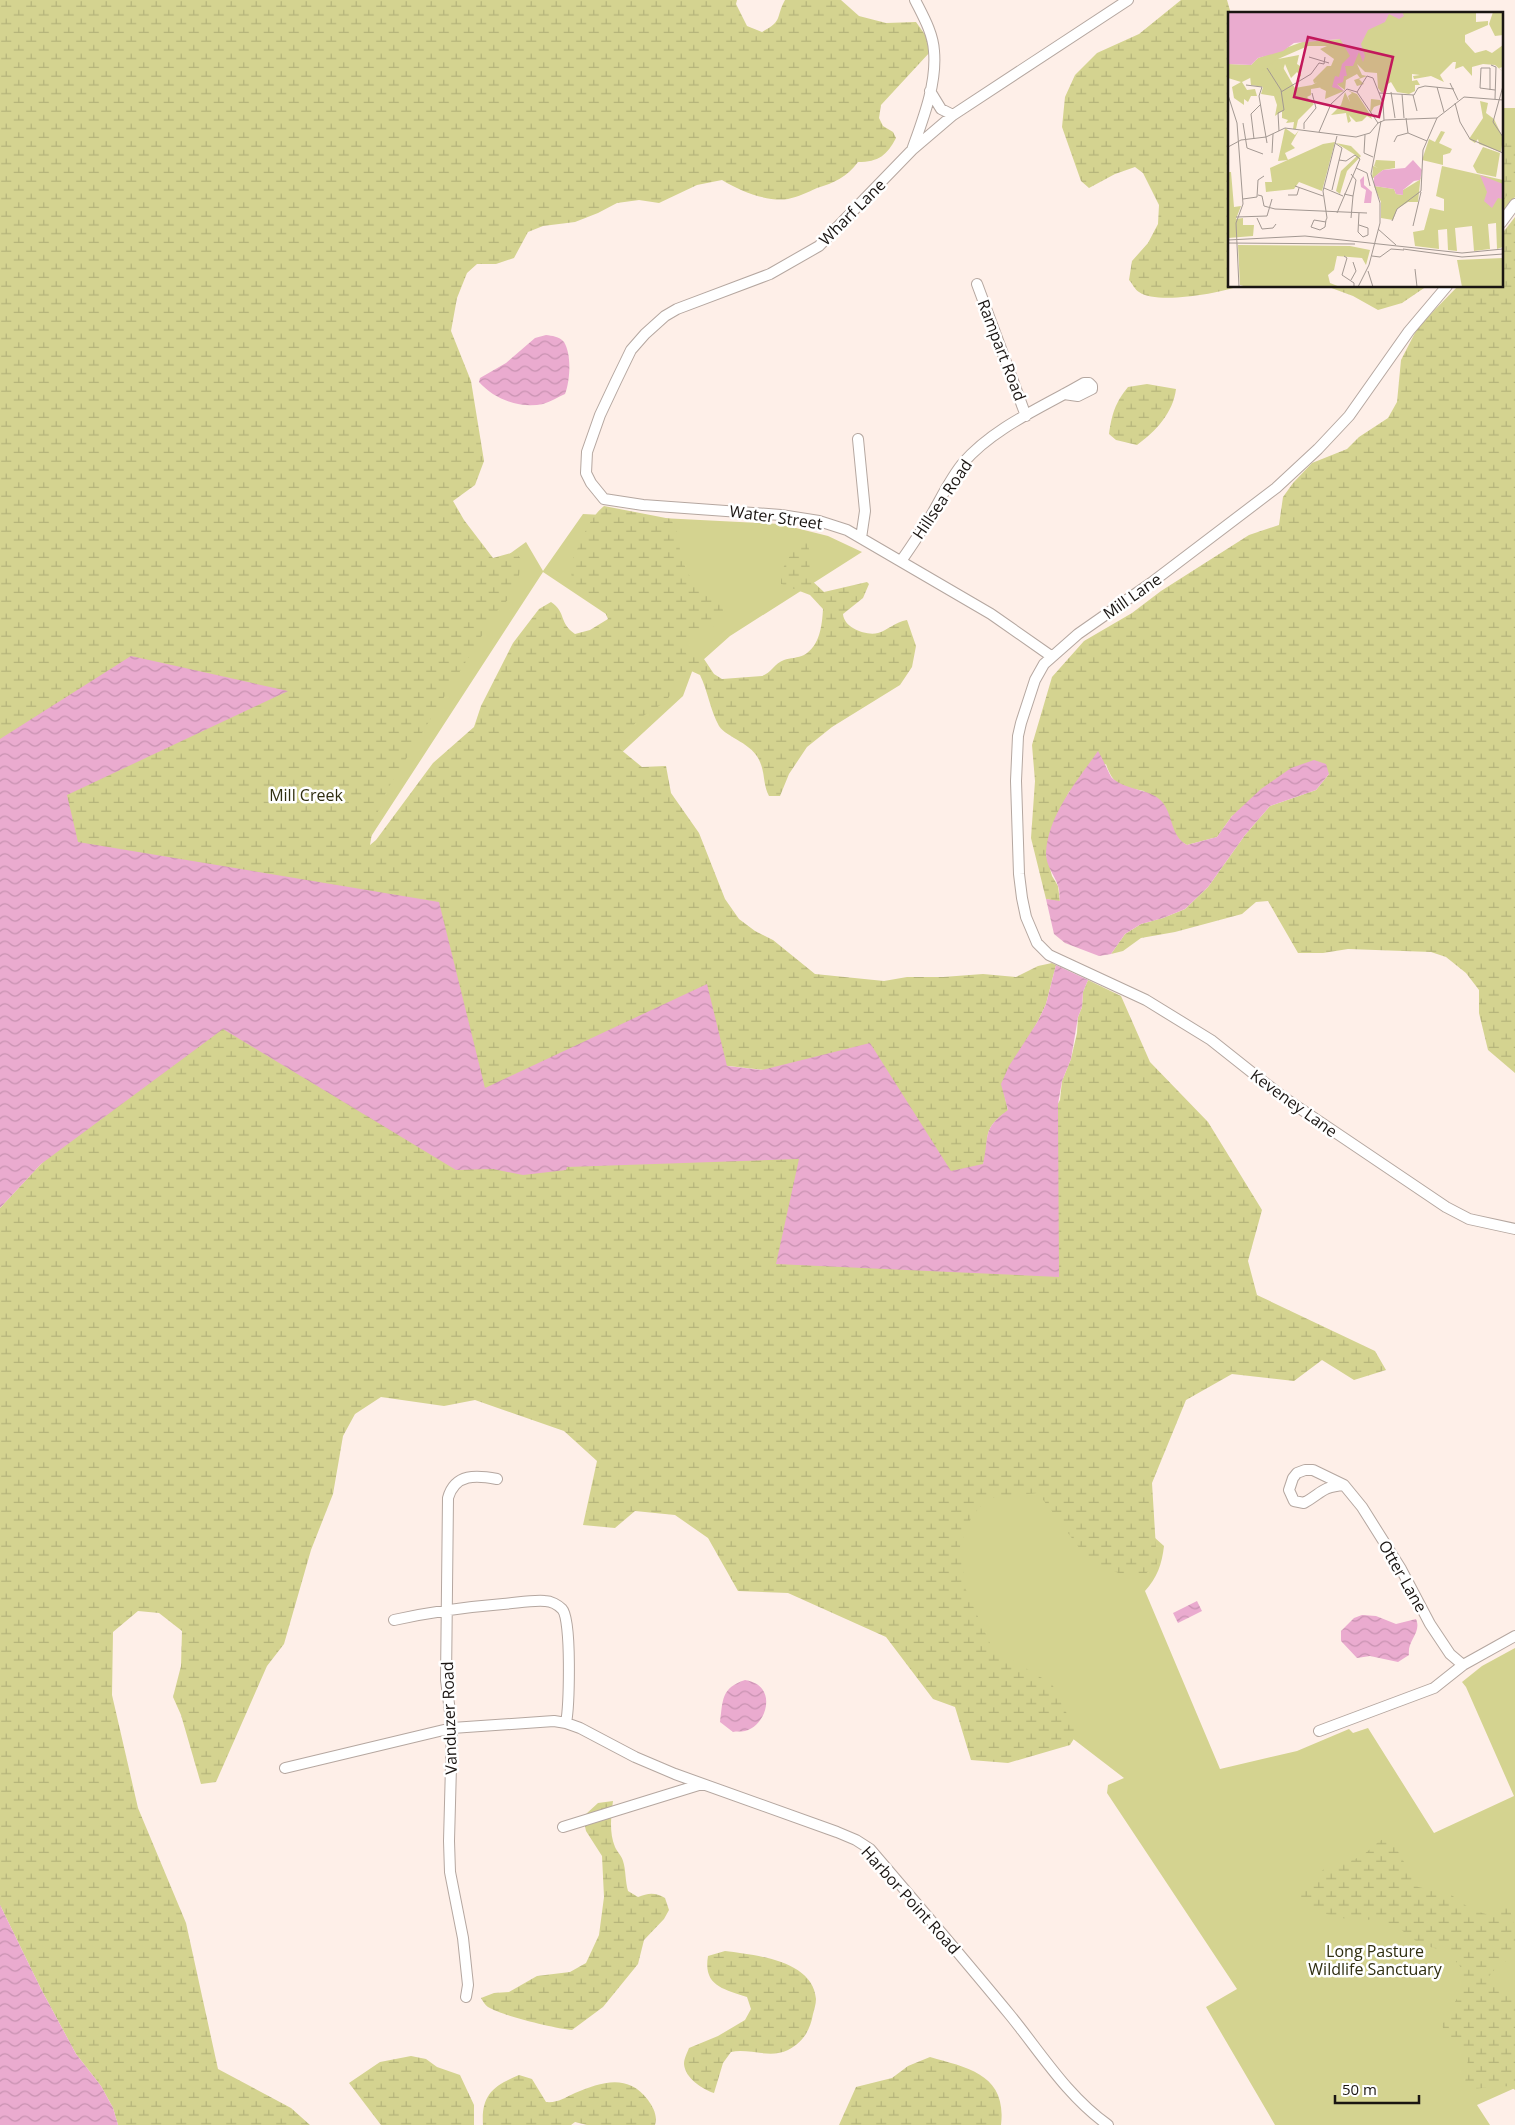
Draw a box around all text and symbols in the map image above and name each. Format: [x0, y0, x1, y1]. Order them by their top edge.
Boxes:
inset map [1228, 12, 1502, 288]
street label: Wharf Lane [814, 174, 890, 250]
street label: Rampart Road [973, 296, 1031, 404]
street label: Hillsea Road [907, 455, 977, 543]
street label: Water Street [728, 500, 824, 534]
street label: Mill Lane [1098, 568, 1166, 624]
park label: Mill Creek [269, 784, 343, 806]
street label: Keveney Lane [1246, 1064, 1342, 1142]
street label: Otter Lane [1374, 1536, 1432, 1616]
street label: Vanduzer Road [436, 1661, 462, 1775]
street label: Harbor Point Road [856, 1841, 966, 1959]
park label: Long Pasture Wildlife Sanctuary [1308, 1940, 1443, 1980]
scale bar [1335, 2072, 1419, 2104]
text: 50 m [1342, 2079, 1377, 2099]

